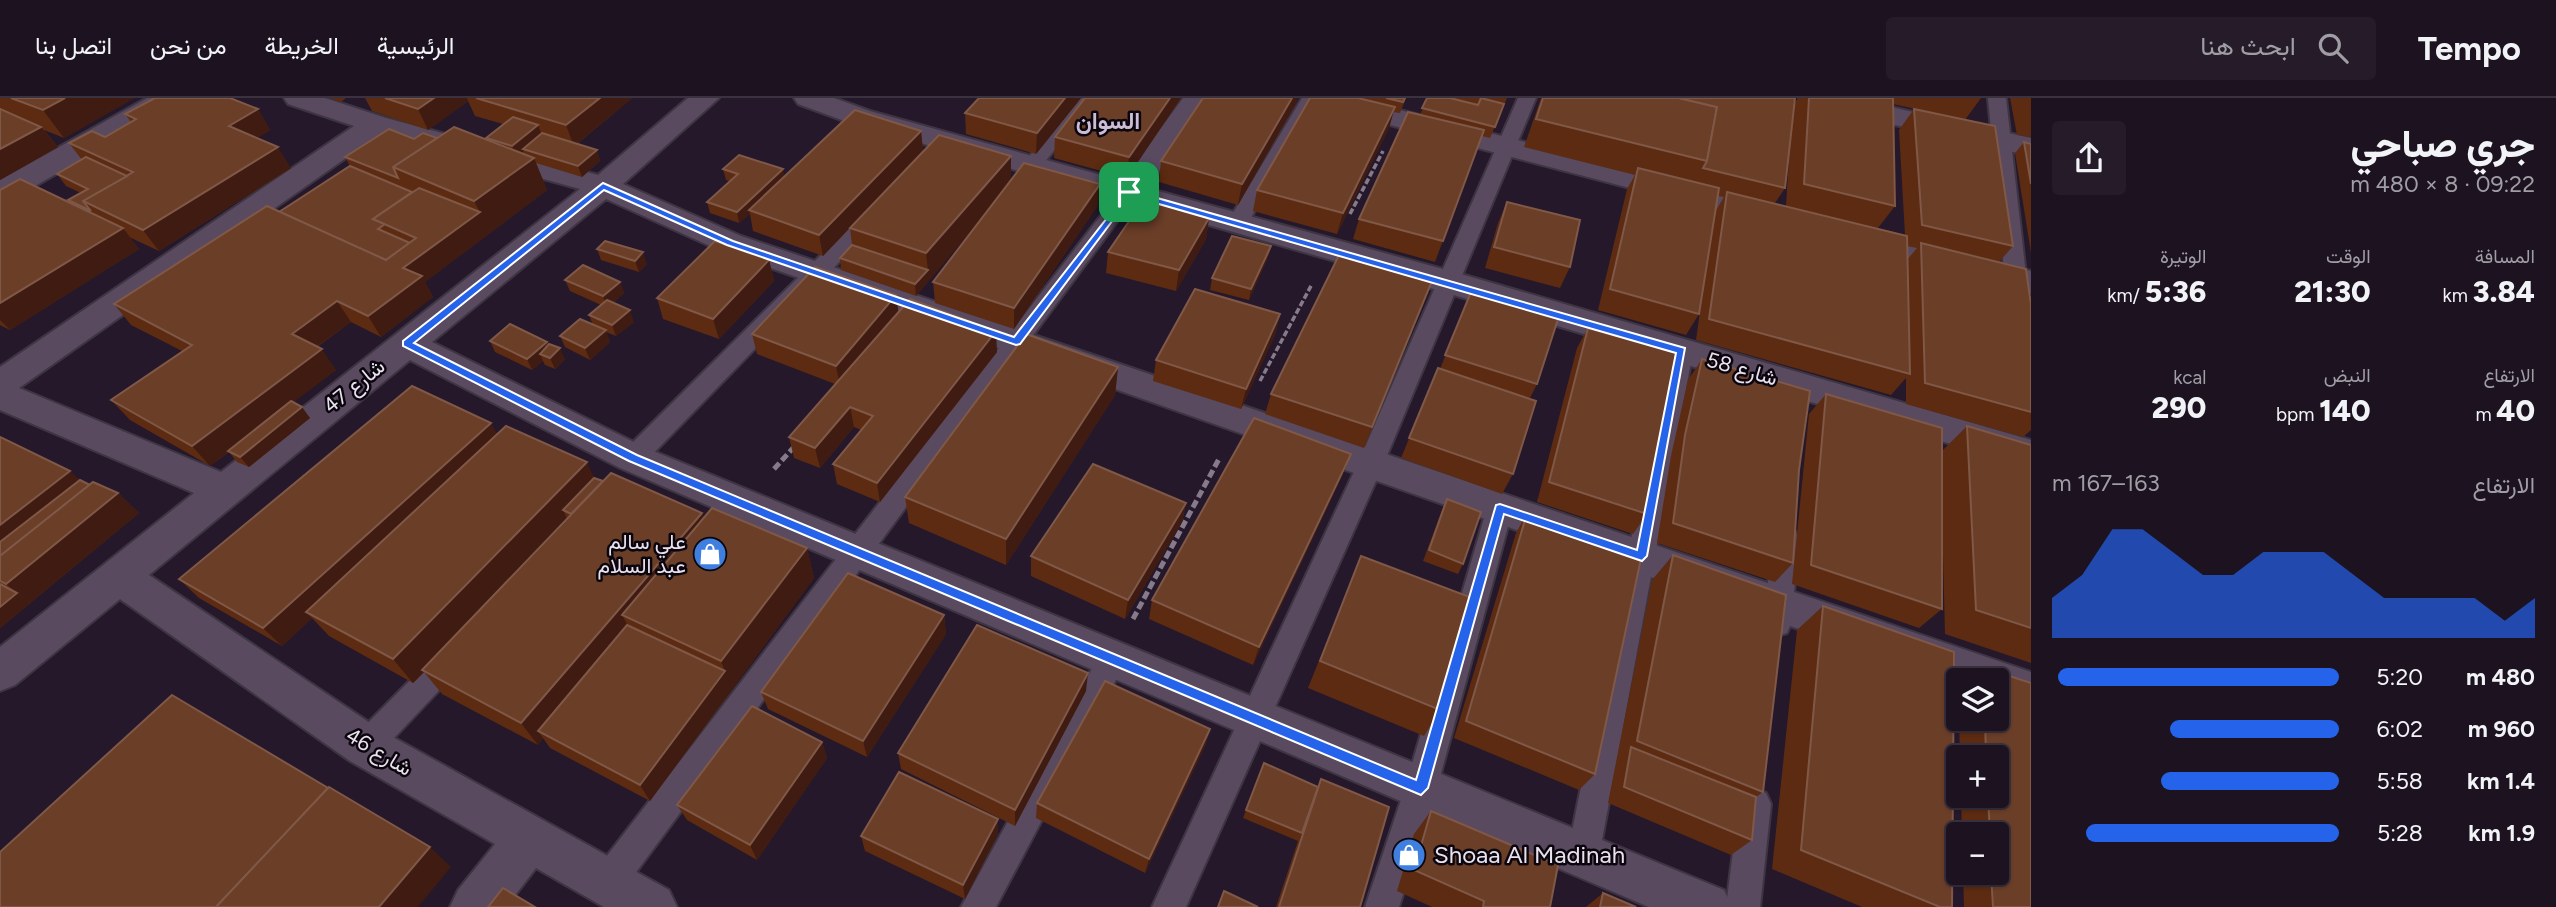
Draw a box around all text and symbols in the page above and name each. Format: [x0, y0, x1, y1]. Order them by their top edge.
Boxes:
search box [1886, 17, 2376, 80]
icon: search [2314, 29, 2352, 67]
text: Tempo [2418, 29, 2521, 68]
text: ابحث هنا [2200, 30, 2296, 62]
text: اتصل بنا [35, 31, 112, 60]
text: من نحن [150, 31, 227, 60]
text: الخريطة [265, 31, 339, 60]
text: الرئيسية [377, 31, 454, 60]
district label: السوان [1076, 107, 1140, 136]
button: share [2052, 121, 2126, 195]
text: جري صباحي [2350, 121, 2535, 167]
pin [1099, 162, 1159, 222]
text: 09:22 · 8 × 480 m [2350, 170, 2535, 198]
icon: arrive [1110, 173, 1148, 211]
text: الوتيرة [2160, 245, 2206, 268]
text: الوقت [2326, 245, 2371, 268]
text: المسافة [2475, 245, 2535, 268]
text: 5:36 [2145, 273, 2206, 310]
text: 21:30 [2294, 273, 2371, 310]
text: 3.84 [2473, 273, 2535, 310]
text: /km [2107, 284, 2145, 307]
text: km [2443, 284, 2473, 307]
street label: شارع 58 [1703, 347, 1780, 392]
street label: شارع 47 [318, 353, 391, 419]
text: النبض [2324, 364, 2371, 387]
text: الارتفاع [2483, 364, 2535, 387]
text: kcal [2173, 366, 2206, 389]
text: 290 [2152, 389, 2206, 426]
text: 140 [2319, 392, 2371, 429]
text: 40 [2496, 392, 2535, 429]
text: bpm [2276, 403, 2319, 426]
text: m [2475, 403, 2496, 426]
text: 163–167 m [2052, 469, 2160, 497]
text: الارتفاع [2473, 471, 2535, 499]
place label: علي سالم عبد السلام [598, 529, 686, 580]
shop icon: علي سالم عبد السلام [691, 535, 729, 573]
text: 5:20 [2376, 663, 2423, 691]
text: 480 m [2466, 663, 2535, 691]
map controls [1946, 668, 2009, 885]
button: layers [1946, 668, 2009, 731]
text: 6:02 [2377, 715, 2423, 743]
text: 960 m [2468, 715, 2535, 743]
street label: شارع 46 [341, 722, 417, 783]
button: + [1946, 745, 2009, 808]
text: 5:58 [2377, 767, 2423, 795]
text: 1.4 km [2467, 767, 2535, 795]
text: 5:28 [2377, 819, 2423, 847]
text: 1.9 km [2468, 819, 2535, 847]
button: − [1946, 822, 2009, 885]
shop icon: Shoaa Al Madinah [1390, 836, 1428, 874]
place label: Shoaa Al Madinah [1434, 840, 1625, 869]

